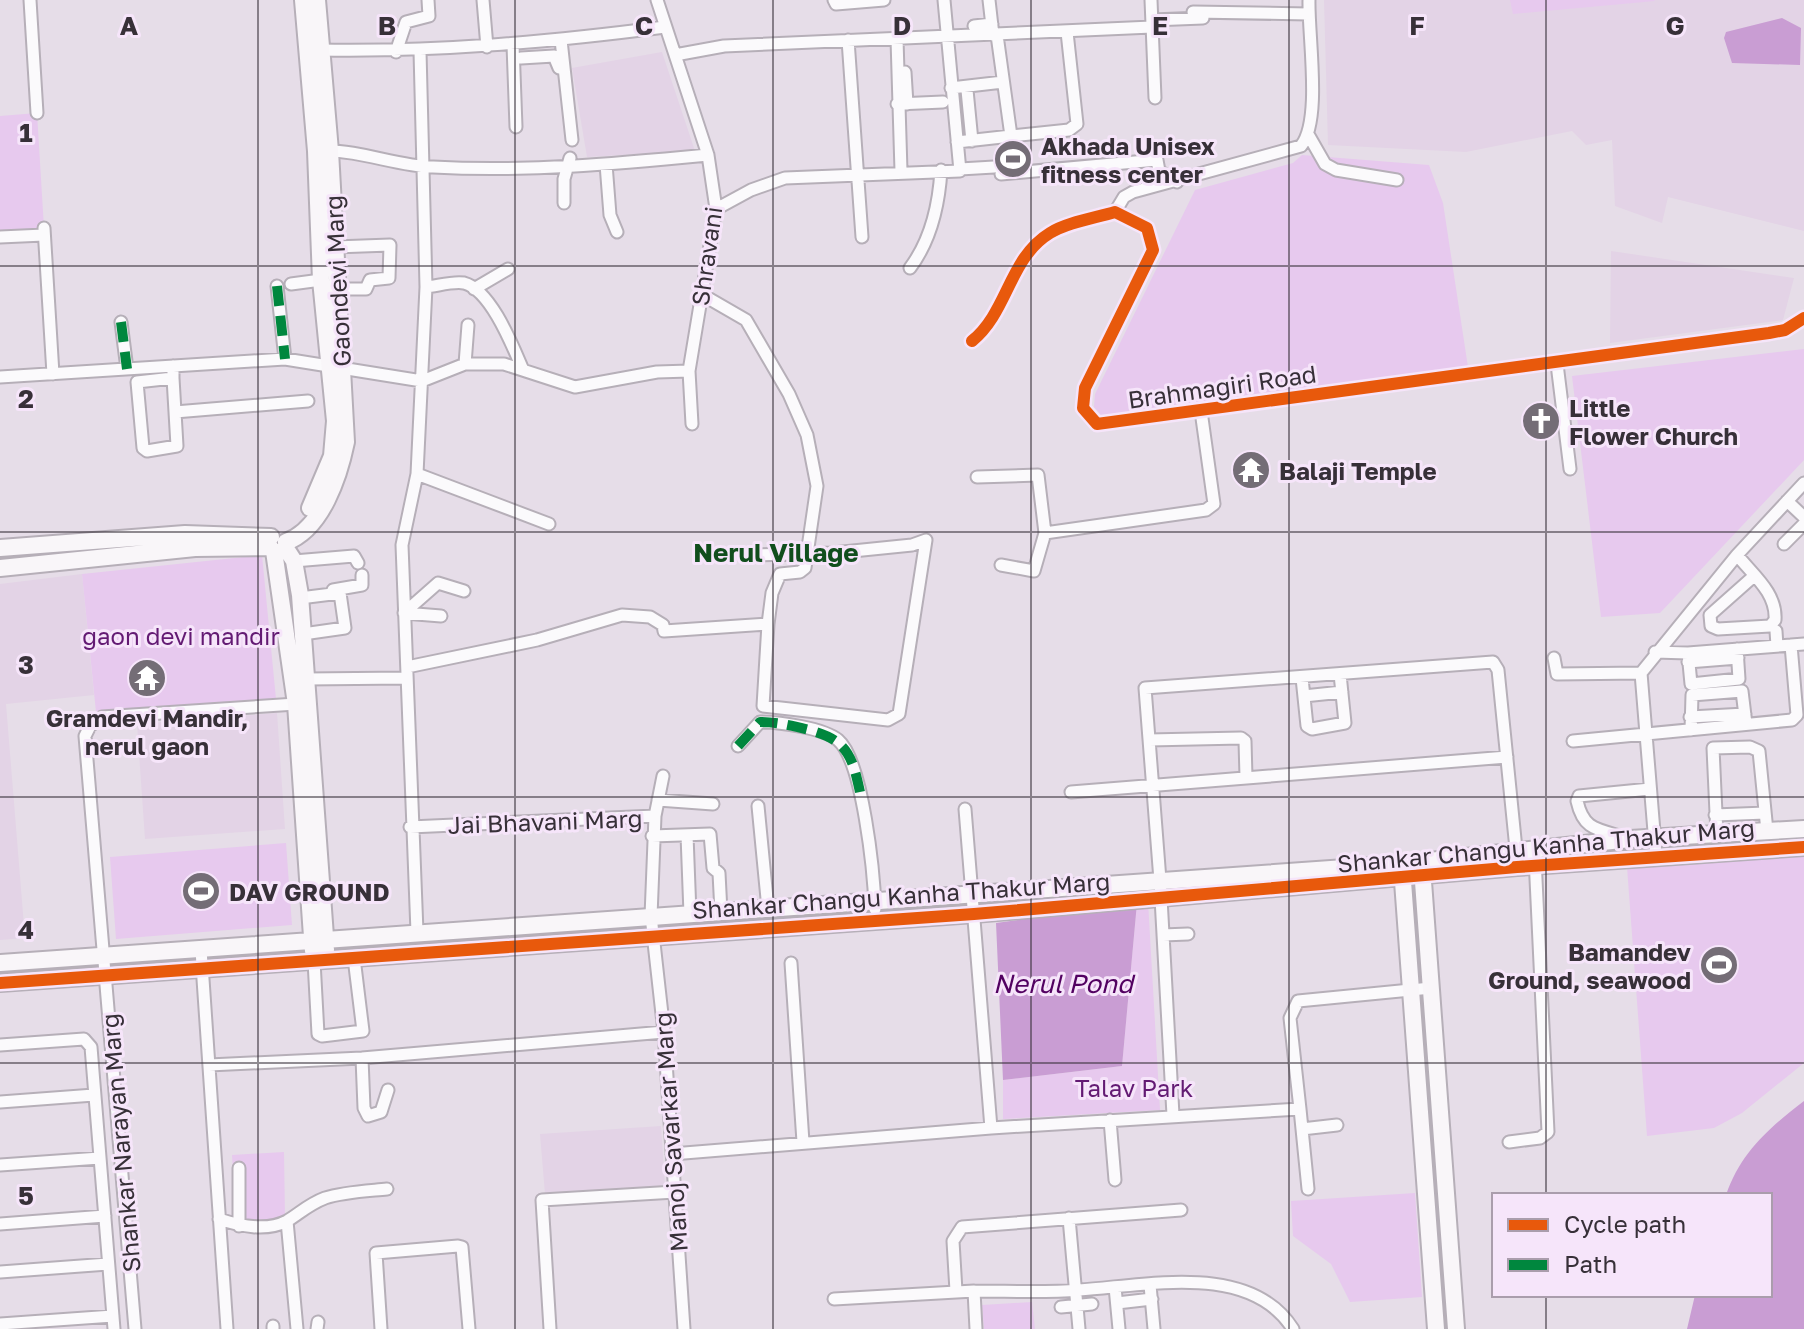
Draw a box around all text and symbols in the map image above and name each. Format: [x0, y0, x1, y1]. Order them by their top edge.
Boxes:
text: A [120, 10, 139, 41]
text: B [378, 10, 396, 41]
text: C [635, 10, 653, 41]
text: D [893, 10, 911, 41]
text: E [1152, 10, 1168, 41]
text: F [1409, 10, 1425, 41]
text: G [1665, 10, 1685, 41]
text: 1 [19, 117, 33, 148]
place label: Akhada Unisex fitness center [1041, 131, 1215, 188]
sports icon: Akhada Unisex fitness center [992, 138, 1034, 180]
street label: Gaondevi Marg [318, 194, 356, 368]
street label: Shravani [685, 205, 727, 307]
street label: Brahmagiri Road [1126, 358, 1318, 414]
text: 2 [18, 383, 34, 414]
place label: Little Flower Church [1569, 393, 1738, 450]
church icon: Little Flower Church [1520, 400, 1562, 442]
temple icon: Balaji Temple [1230, 449, 1272, 491]
place label: Balaji Temple [1279, 456, 1437, 485]
district label: Nerul Village [693, 537, 859, 568]
park label: gaon devi mandir [82, 621, 280, 650]
text: 3 [18, 649, 34, 680]
temple icon: Gramdevi Mandir, nerul gaon [126, 657, 168, 699]
place label: Gramdevi Mandir, nerul gaon [46, 703, 248, 760]
street label: Jai Bhavani Marg [447, 803, 643, 839]
street label: Shankar Changu Kanha Thakur Marg [1336, 812, 1756, 878]
street label: Shankar Changu Kanha Thakur Marg [691, 866, 1111, 924]
sports icon: DAV GROUND [180, 870, 222, 912]
place label: DAV GROUND [229, 877, 390, 906]
text: 4 [18, 914, 34, 945]
place label: Bamandev Ground, seawood [1488, 937, 1692, 994]
sports icon: Bamandev Ground, seawood [1698, 944, 1740, 986]
water label: Nerul Pond [993, 968, 1136, 999]
street label: Manoj Savarkar Marg [647, 1011, 693, 1253]
street label: Shankar Narayan Marg [94, 1012, 146, 1274]
park label: Talav Park [1075, 1073, 1193, 1102]
text: 5 [18, 1180, 34, 1211]
legend [1492, 1193, 1772, 1297]
text: Cycle path [1564, 1209, 1686, 1238]
text: Path [1564, 1249, 1617, 1278]

